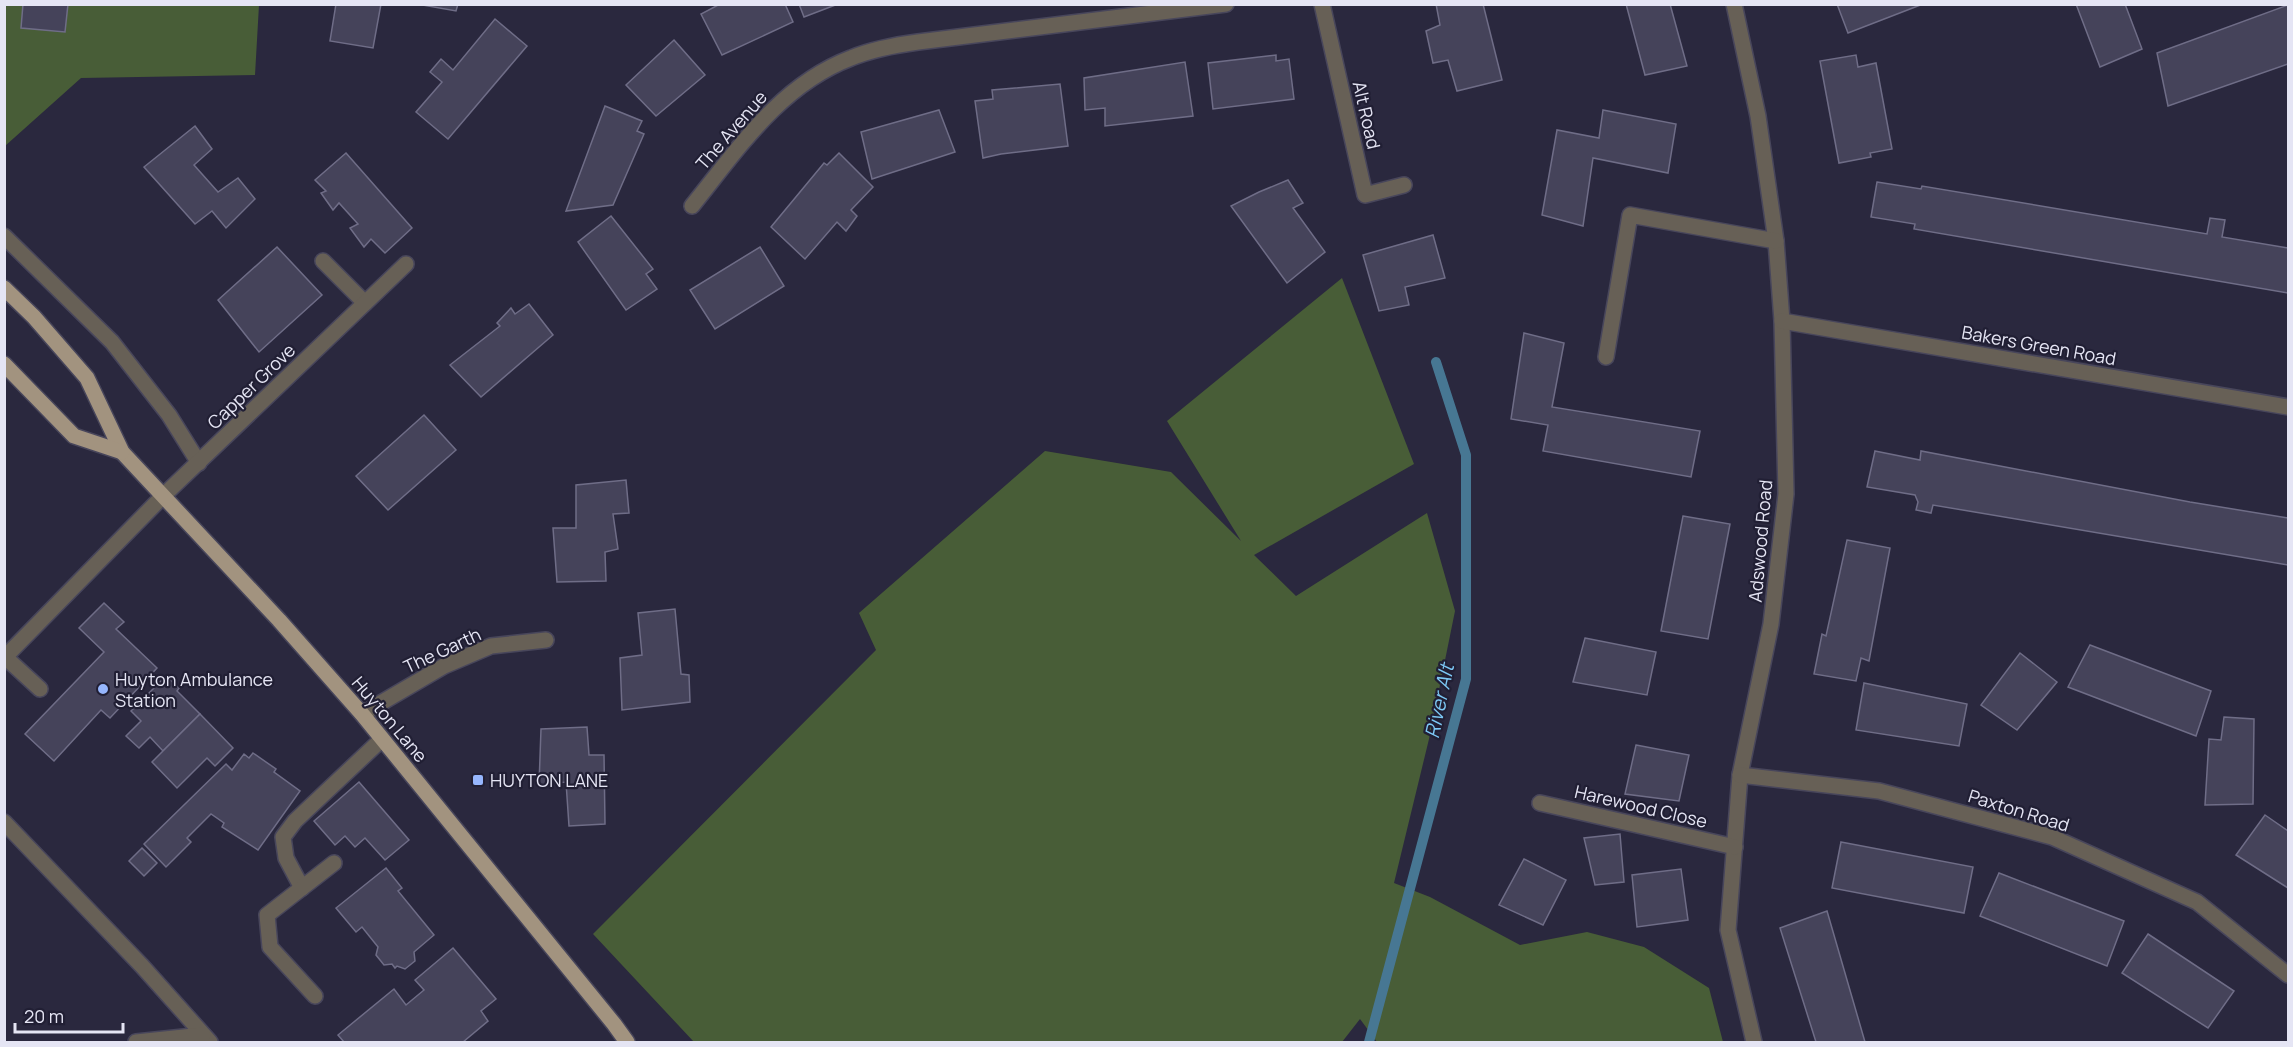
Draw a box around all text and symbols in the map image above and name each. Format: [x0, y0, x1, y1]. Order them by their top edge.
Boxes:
street label: Alt Road [1348, 79, 1386, 151]
street label: The Avenue [690, 85, 772, 175]
street label: Bakers Green Road [1960, 320, 2118, 370]
street label: Capper Grove [202, 338, 300, 434]
street label: Adswood Road [1743, 479, 1777, 603]
street label: The Garth [399, 622, 485, 678]
water label: River Alt [1418, 659, 1460, 741]
place label: Huyton Ambulance Station [115, 667, 273, 712]
street label: Huyton Lane [347, 671, 433, 767]
marker: Huyton Ambulance Station [96, 682, 110, 696]
place label: HUYTON LANE [490, 768, 608, 792]
marker: HUYTON LANE [471, 773, 485, 787]
street label: Harewood Close [1572, 779, 1710, 833]
street label: Paxton Road [1966, 783, 2072, 837]
scale bar [15, 996, 123, 1034]
text: 20 m [24, 1004, 64, 1028]

